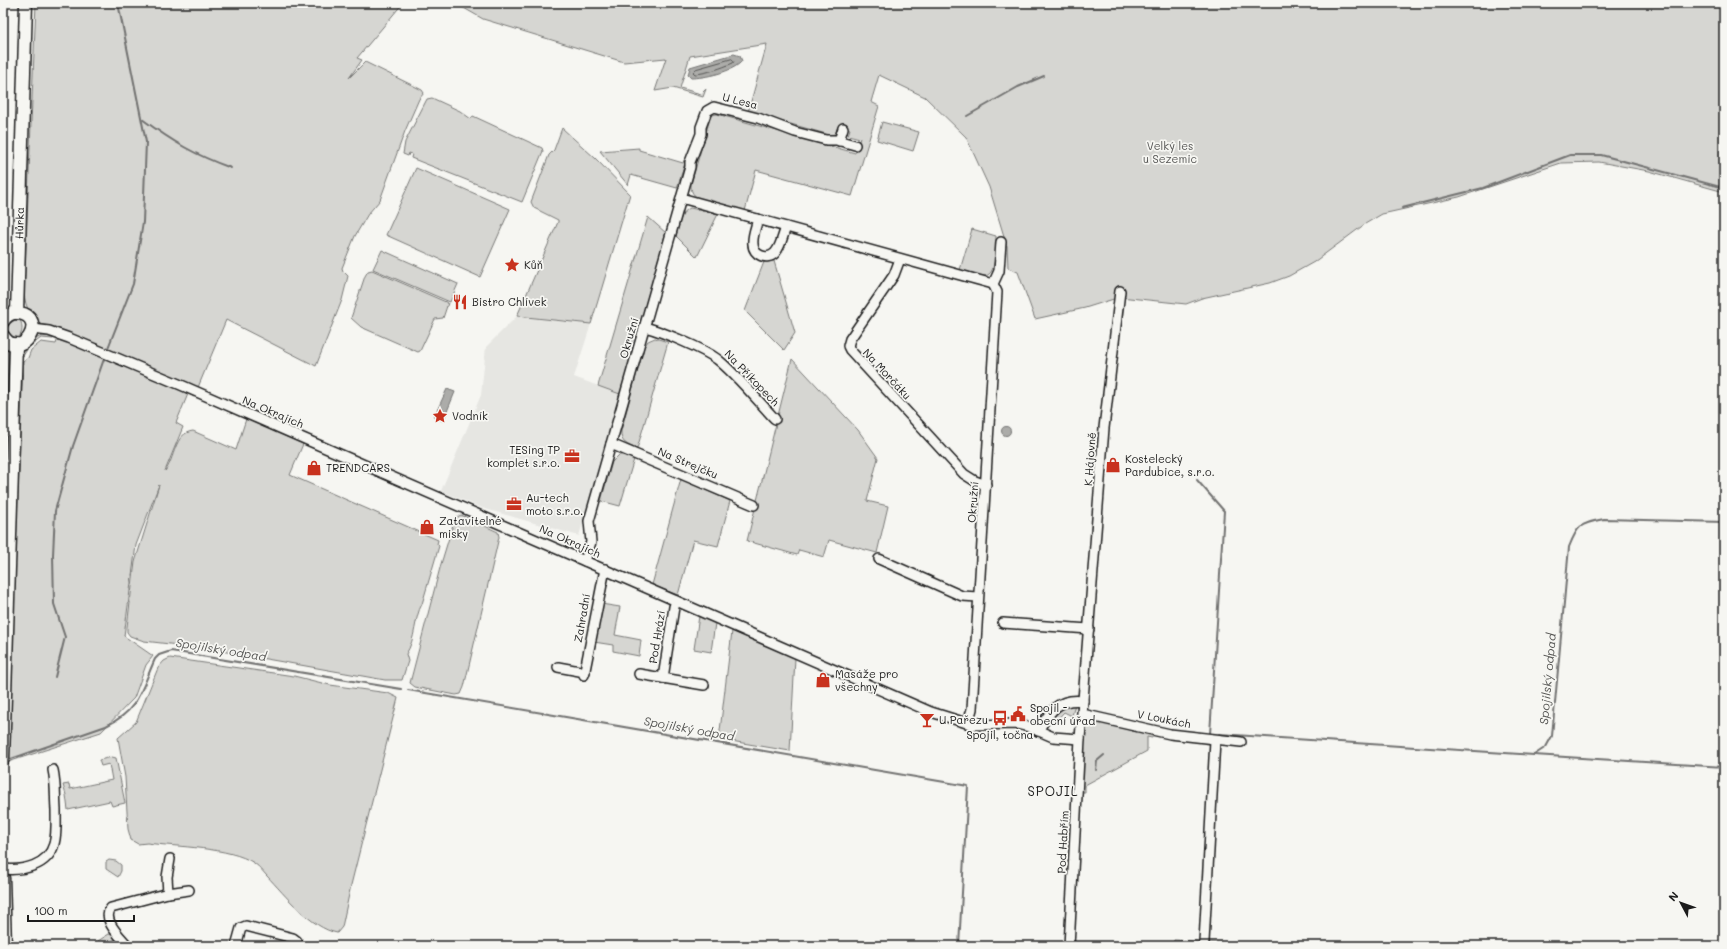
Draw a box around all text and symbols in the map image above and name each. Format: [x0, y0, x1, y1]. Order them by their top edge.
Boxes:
street label: U Lesa [721, 89, 759, 112]
park label: Velký les u Sezemic [1143, 138, 1197, 166]
street label: Hůrka [11, 207, 27, 239]
place icon: Kůň [503, 256, 521, 274]
place label: Kůň [524, 257, 543, 272]
restaurant icon: Bistro Chlívek [451, 293, 469, 311]
place label: Bistro Chlívek [472, 294, 547, 309]
street label: Okružní [616, 316, 641, 360]
street label: Na Morčáku [860, 345, 915, 402]
street label: Na Příkopech [722, 346, 783, 409]
street label: Na Okrajích [240, 392, 306, 431]
place icon: Vodník [431, 407, 449, 425]
place label: Vodník [452, 408, 488, 423]
street label: K Hájovně [1080, 431, 1099, 486]
place label: TESing TP komplet s.r.o. [487, 442, 560, 470]
street label: Na Strejčku [656, 443, 721, 482]
office icon: TESing TP komplet s.r.o. [563, 447, 581, 465]
place label: Kostelecký Pardubice, s.r.o. [1125, 451, 1215, 479]
shop icon: Kostelecký Pardubice, s.r.o. [1104, 456, 1122, 474]
shop icon: TRENDCARS [305, 459, 323, 477]
place label: TRENDCARS [326, 460, 390, 475]
street label: Okružní [964, 481, 981, 523]
place label: Au-tech moto s.r.o. [526, 490, 583, 518]
office icon: Au-tech moto s.r.o. [505, 495, 523, 513]
place label: Zatavitelné misky [439, 513, 502, 541]
shop icon: Zatavitelné misky [418, 518, 436, 536]
street label: Na Okrajích [537, 520, 603, 561]
street label: Zahradní [570, 592, 593, 644]
street label: Pod Hrází [645, 609, 668, 665]
water label: Spojilský odpad [1535, 631, 1559, 725]
water label: Spojilský odpad [175, 634, 269, 664]
place label: Masáže pro všechny [835, 666, 899, 694]
shop icon: Masáže pro všechny [814, 671, 832, 689]
place label: Spojil - obecní úřad [1030, 700, 1095, 728]
public building icon: Spojil - obecní úřad [1009, 705, 1027, 723]
street label: V Loukách [1136, 706, 1192, 731]
bus stop icon: Spojil, točna [991, 709, 1009, 727]
bar icon: U Pařezu [918, 711, 936, 729]
water label: Spojilský odpad [643, 712, 737, 744]
place label: U Pařezu [939, 712, 988, 727]
place label: Spojil, točna [967, 727, 1034, 742]
district label: SPOJIL [1027, 782, 1079, 799]
street label: Pod Habřím [1053, 810, 1072, 874]
north arrow [1661, 883, 1701, 923]
text: N [1665, 888, 1681, 904]
scale bar [28, 897, 134, 923]
text: 100 m [34, 902, 68, 918]

